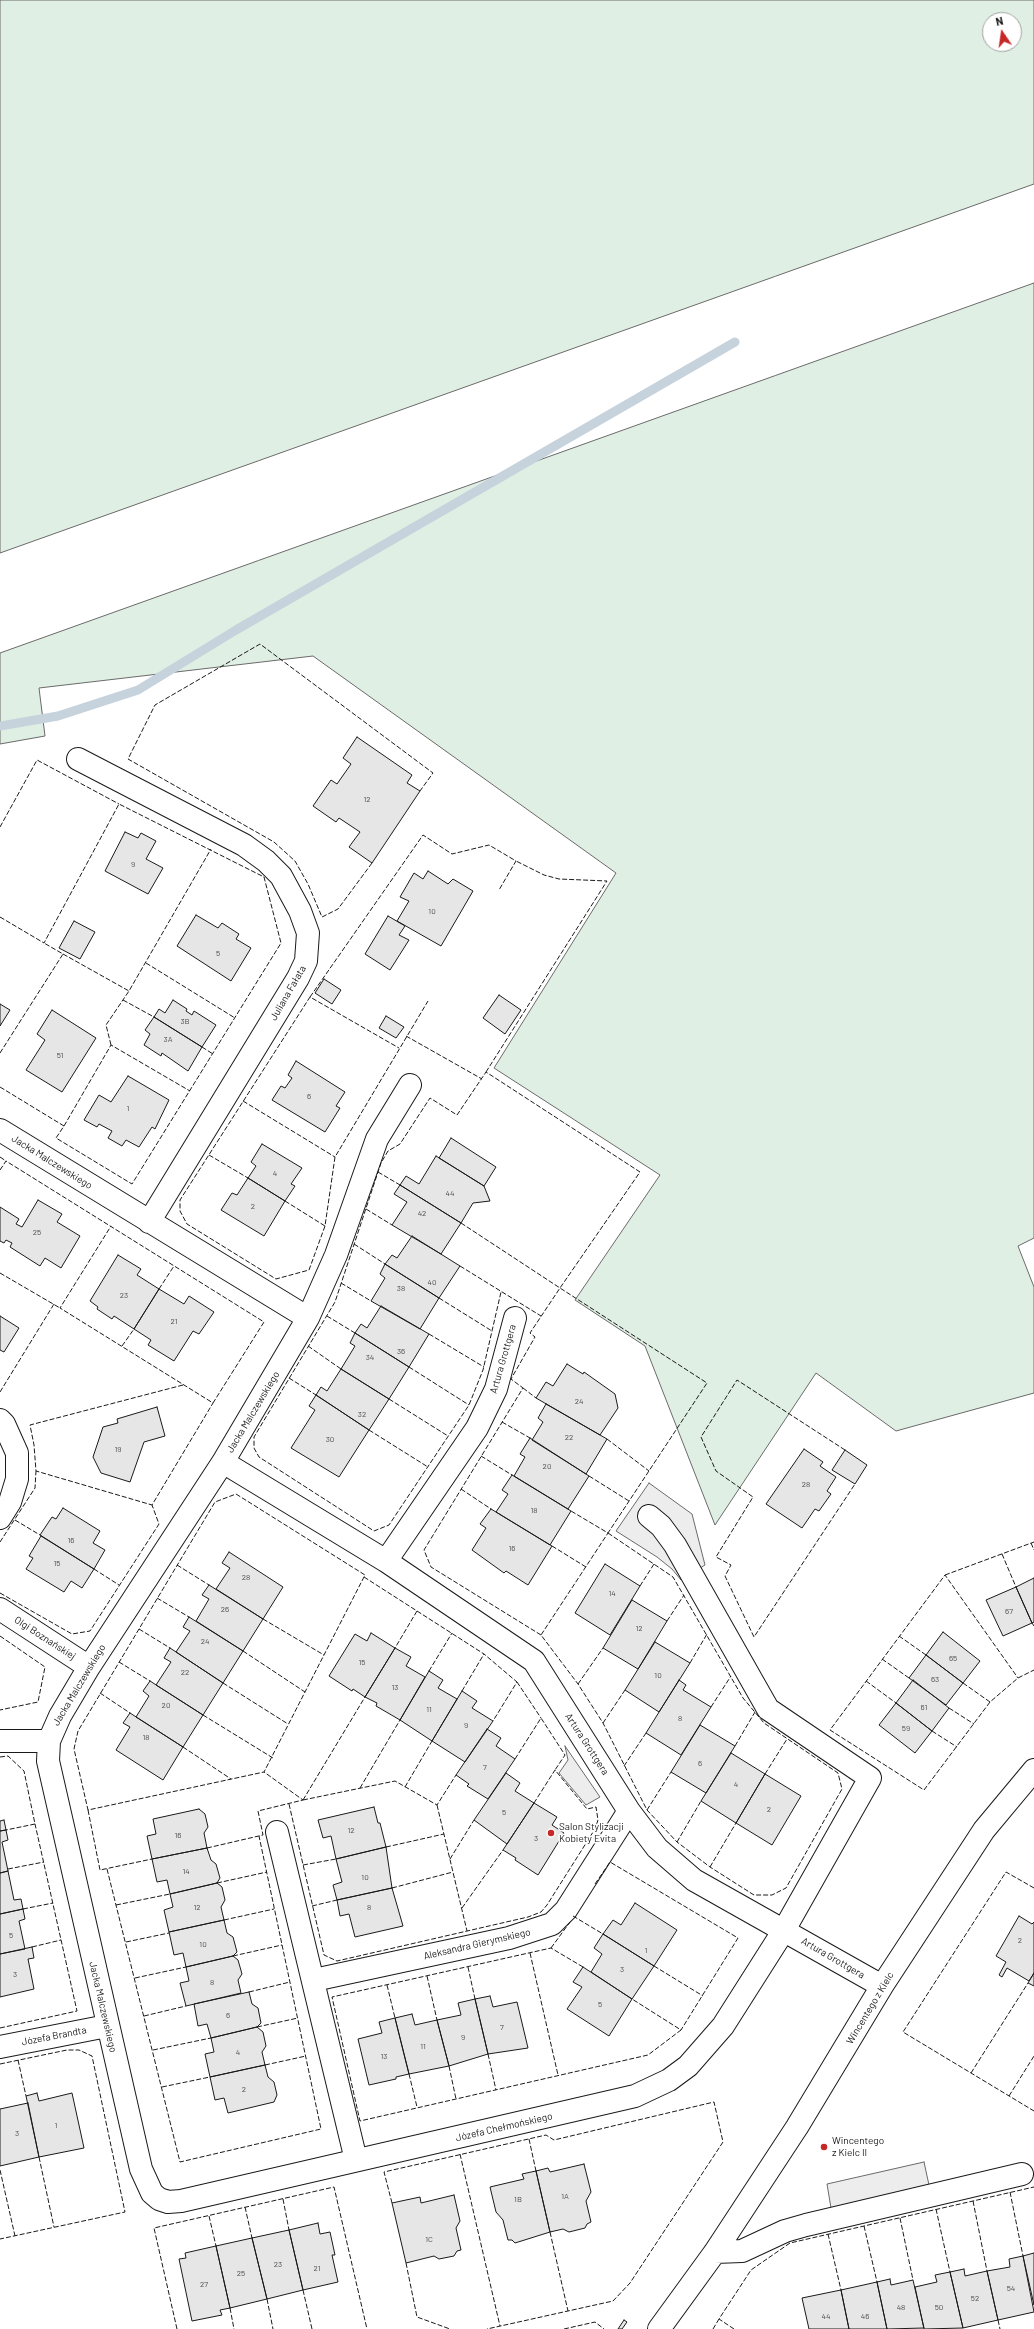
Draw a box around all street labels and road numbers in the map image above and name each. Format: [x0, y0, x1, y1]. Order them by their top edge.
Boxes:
street label: Juliana Fałata [267, 963, 309, 1023]
street label: Jacka Malczewskiego [9, 1132, 95, 1192]
street label: Artura Grottgera [487, 1323, 519, 1395]
street label: Jacka Malczewskiego [224, 1369, 282, 1455]
street label: Olgi Boznańskiej [12, 1614, 78, 1662]
street label: Jacka Malczewskiego [50, 1642, 108, 1728]
street label: Artura Grottgera [563, 1711, 611, 1777]
street label: Aleksandra Gierymskiego [422, 1926, 532, 1962]
street label: Artura Grottgera [799, 1935, 867, 1981]
street label: Jacka Malczewskiego [87, 1960, 119, 2054]
street label: Wincentego z Kielc [844, 1970, 896, 2046]
street label: Józefa Brandta [21, 2024, 87, 2048]
street label: Józefa Chełmońskiego [454, 2110, 554, 2144]

